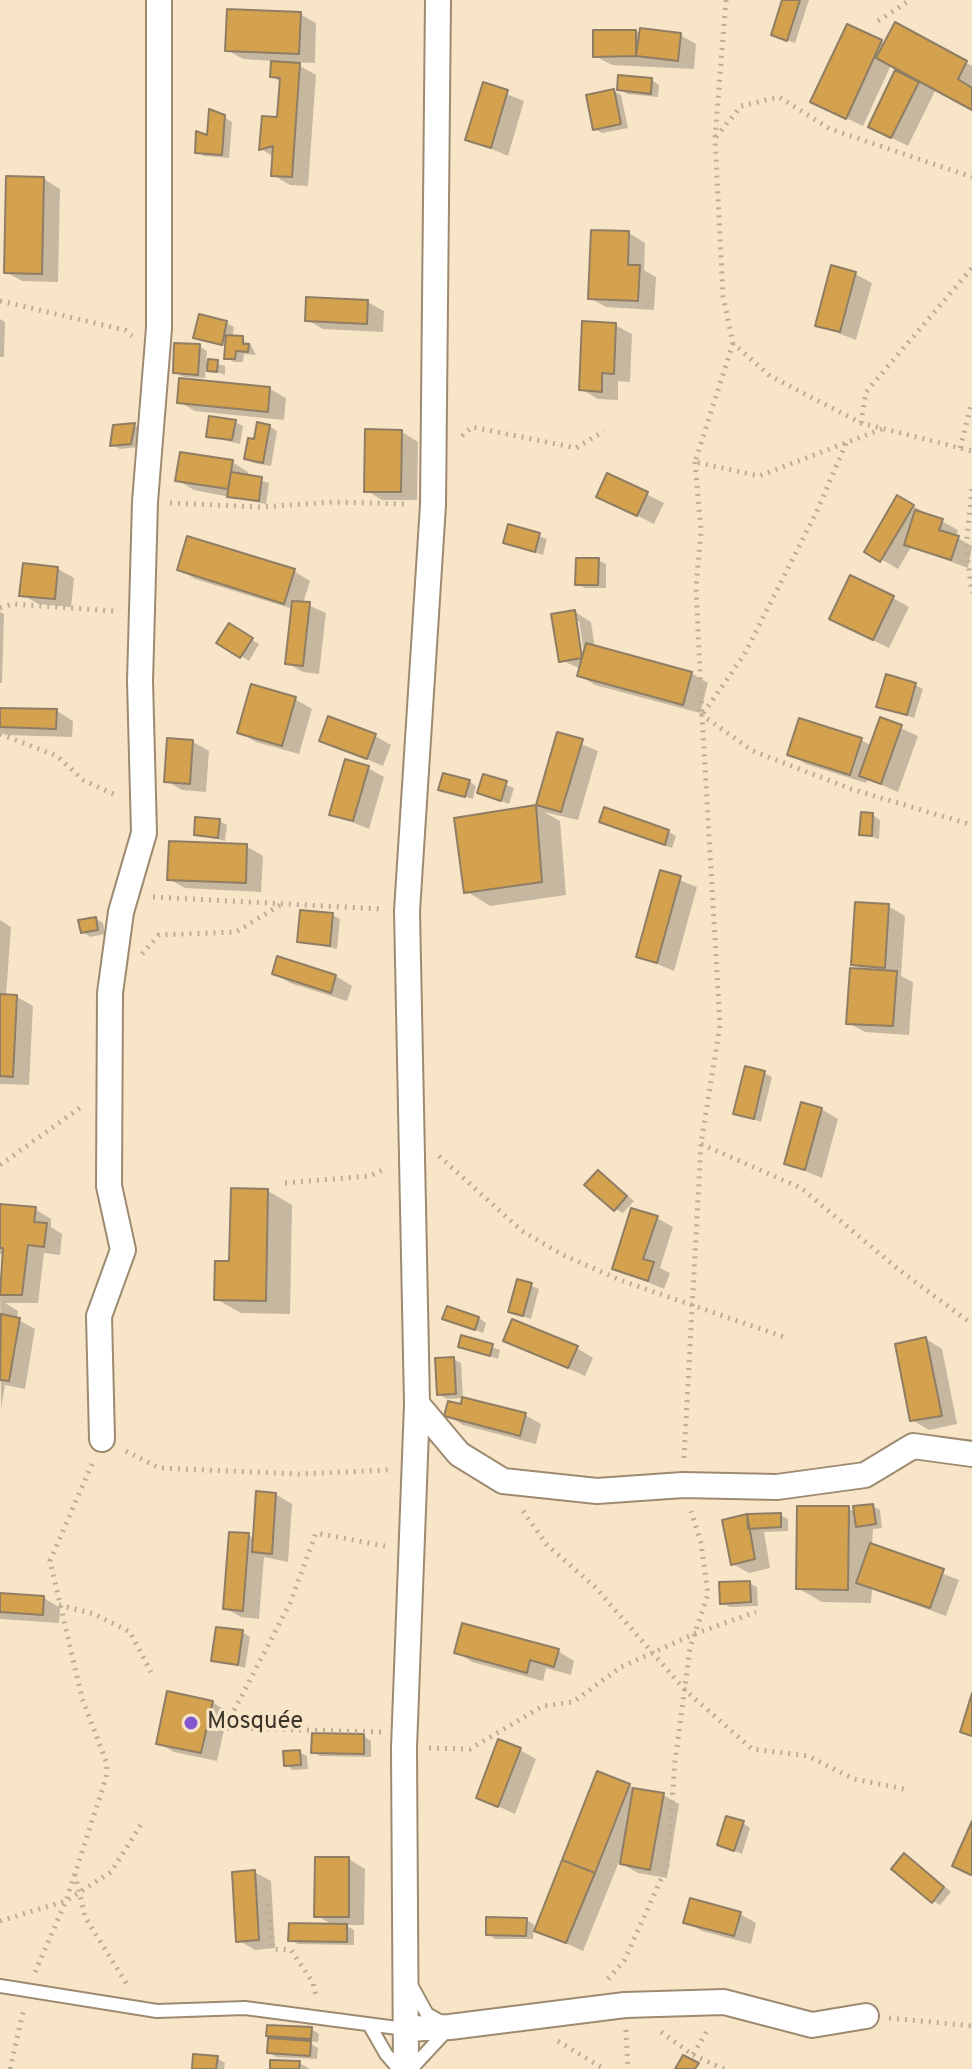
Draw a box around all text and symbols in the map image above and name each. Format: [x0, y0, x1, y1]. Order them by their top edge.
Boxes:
place label: Mosquée [207, 1709, 303, 1737]
marker: Mosquée [182, 1714, 200, 1732]

